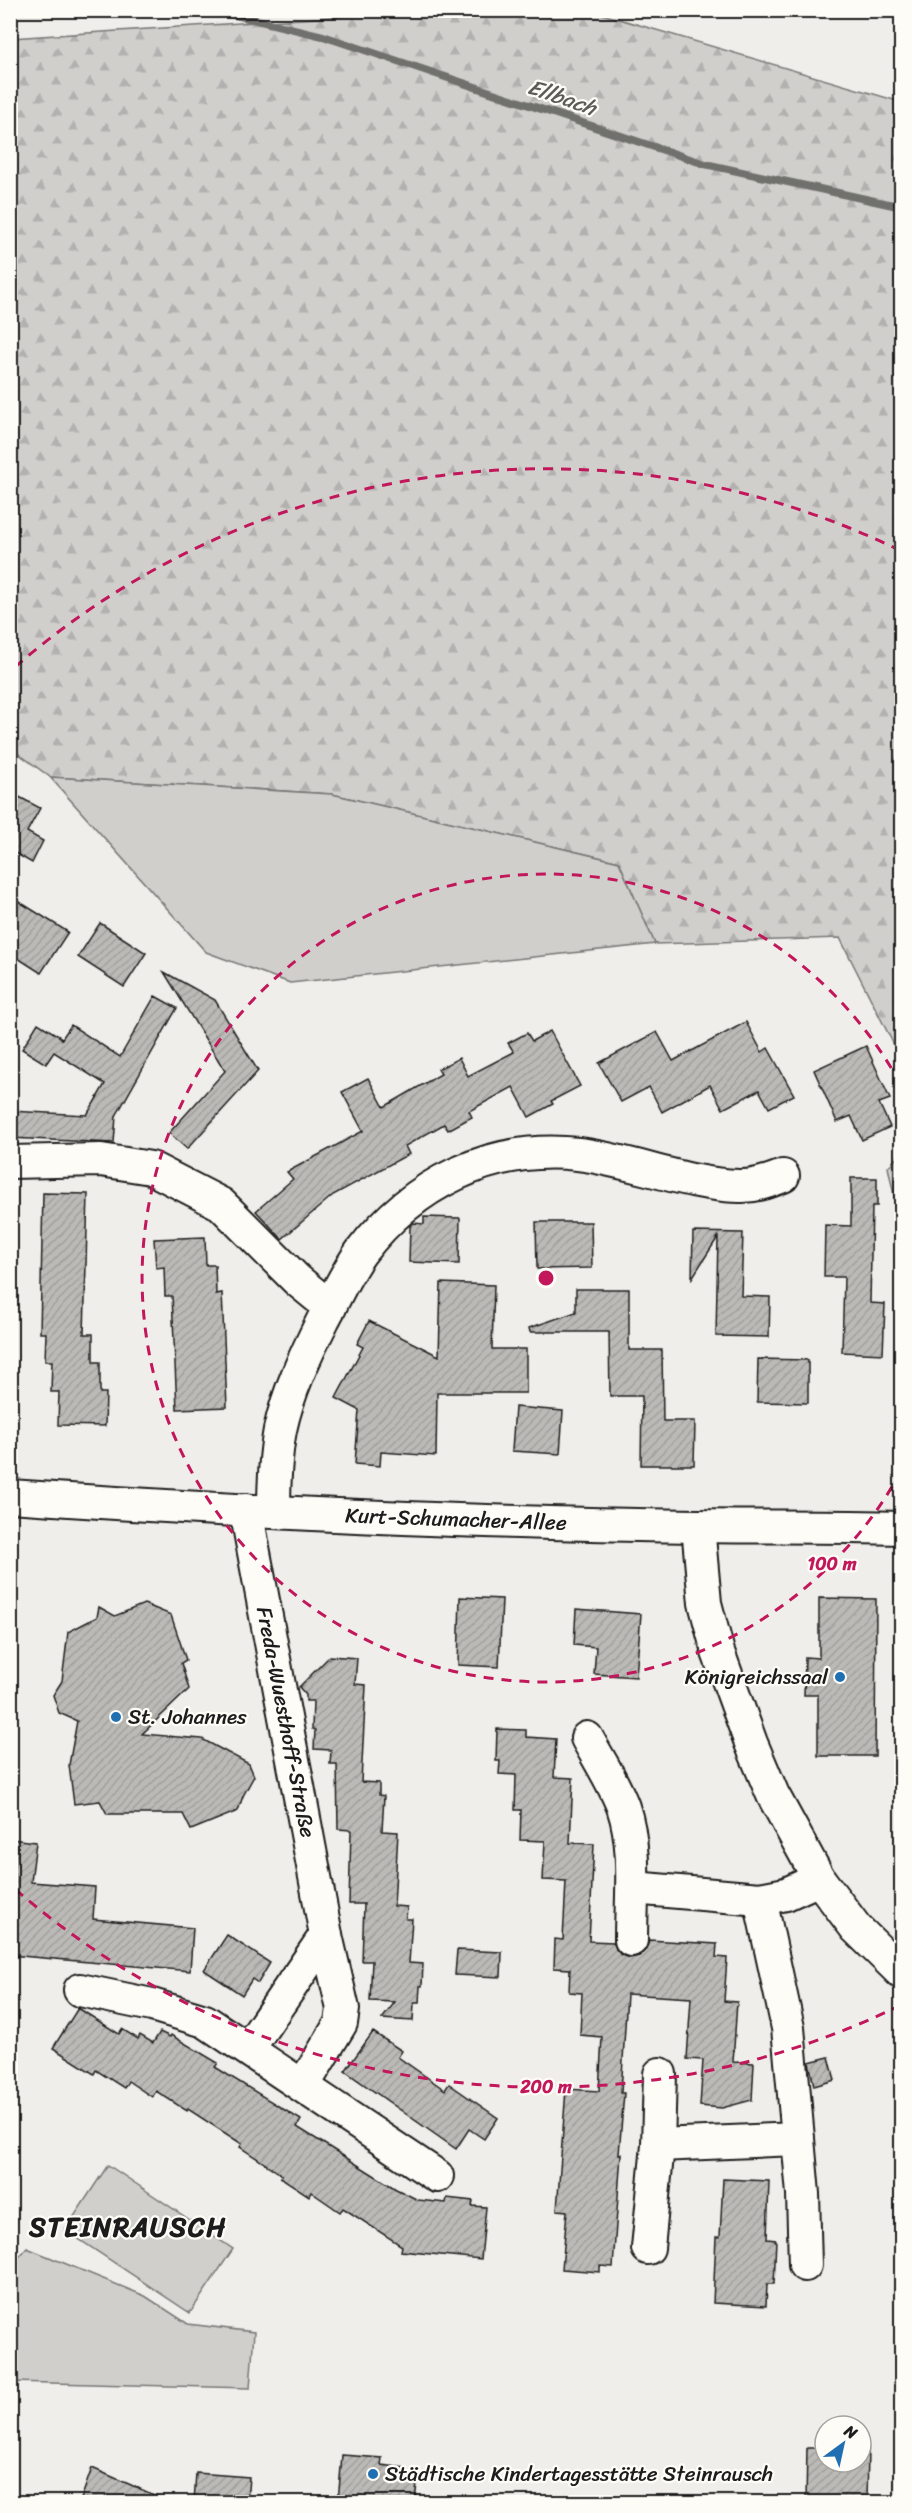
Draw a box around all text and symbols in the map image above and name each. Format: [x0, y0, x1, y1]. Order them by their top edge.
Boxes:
water label: Ellbach [523, 67, 604, 128]
centre of rings [536, 1268, 556, 1288]
street label: Kurt-Schumacher-Allee [345, 1496, 568, 1542]
text: 100 m [808, 1548, 857, 1580]
street label: Freda-Wuesthoff-Straße [245, 1603, 327, 1841]
place label: Königreichssaal [685, 1658, 829, 1696]
marker: Königreichssaal [833, 1670, 847, 1684]
place label: St. Johannes [128, 1698, 247, 1736]
marker: St. Johannes [109, 1710, 123, 1724]
text: 200 m [519, 2071, 572, 2103]
district label: STEINRAUSCH [28, 2203, 227, 2251]
north arrow [813, 2414, 873, 2474]
text: N [838, 2416, 864, 2448]
place label: Städtische Kindertagesstätte Steinrausch [385, 2455, 773, 2493]
marker: Städtische Kindertagesstätte Steinrausch [366, 2467, 380, 2481]

